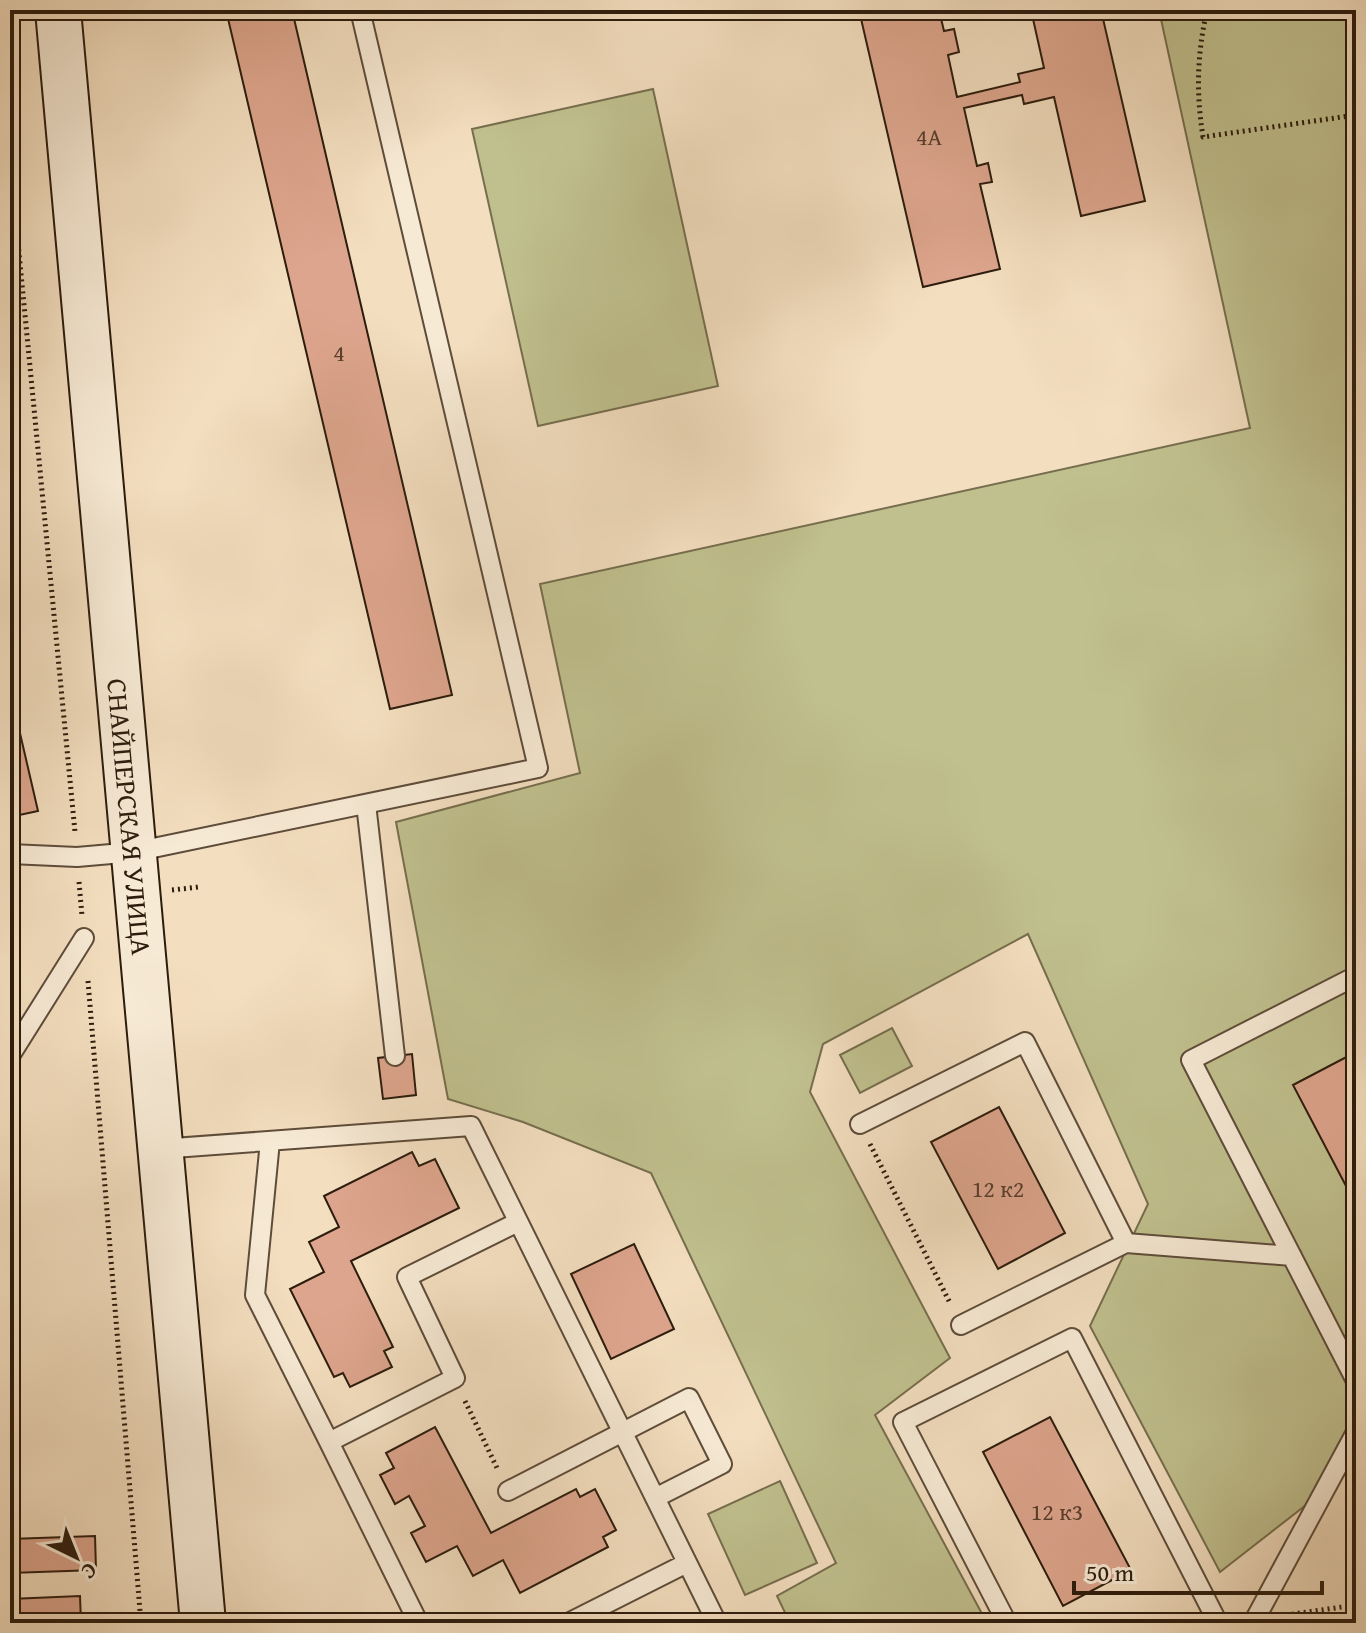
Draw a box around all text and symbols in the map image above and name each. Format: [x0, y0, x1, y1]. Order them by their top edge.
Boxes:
house number: 4А [916, 119, 943, 154]
house number: 4 [333, 335, 345, 370]
street label: СНАЙПЕРСКАЯ УЛИЦА [98, 677, 163, 957]
house number: 12 к2 [972, 1171, 1024, 1206]
house number: 12 к3 [1031, 1494, 1083, 1529]
north arrow [36, 1517, 116, 1597]
scale bar [1074, 1545, 1322, 1595]
text: 50 m [1086, 1555, 1134, 1590]
text: С [74, 1556, 105, 1588]

